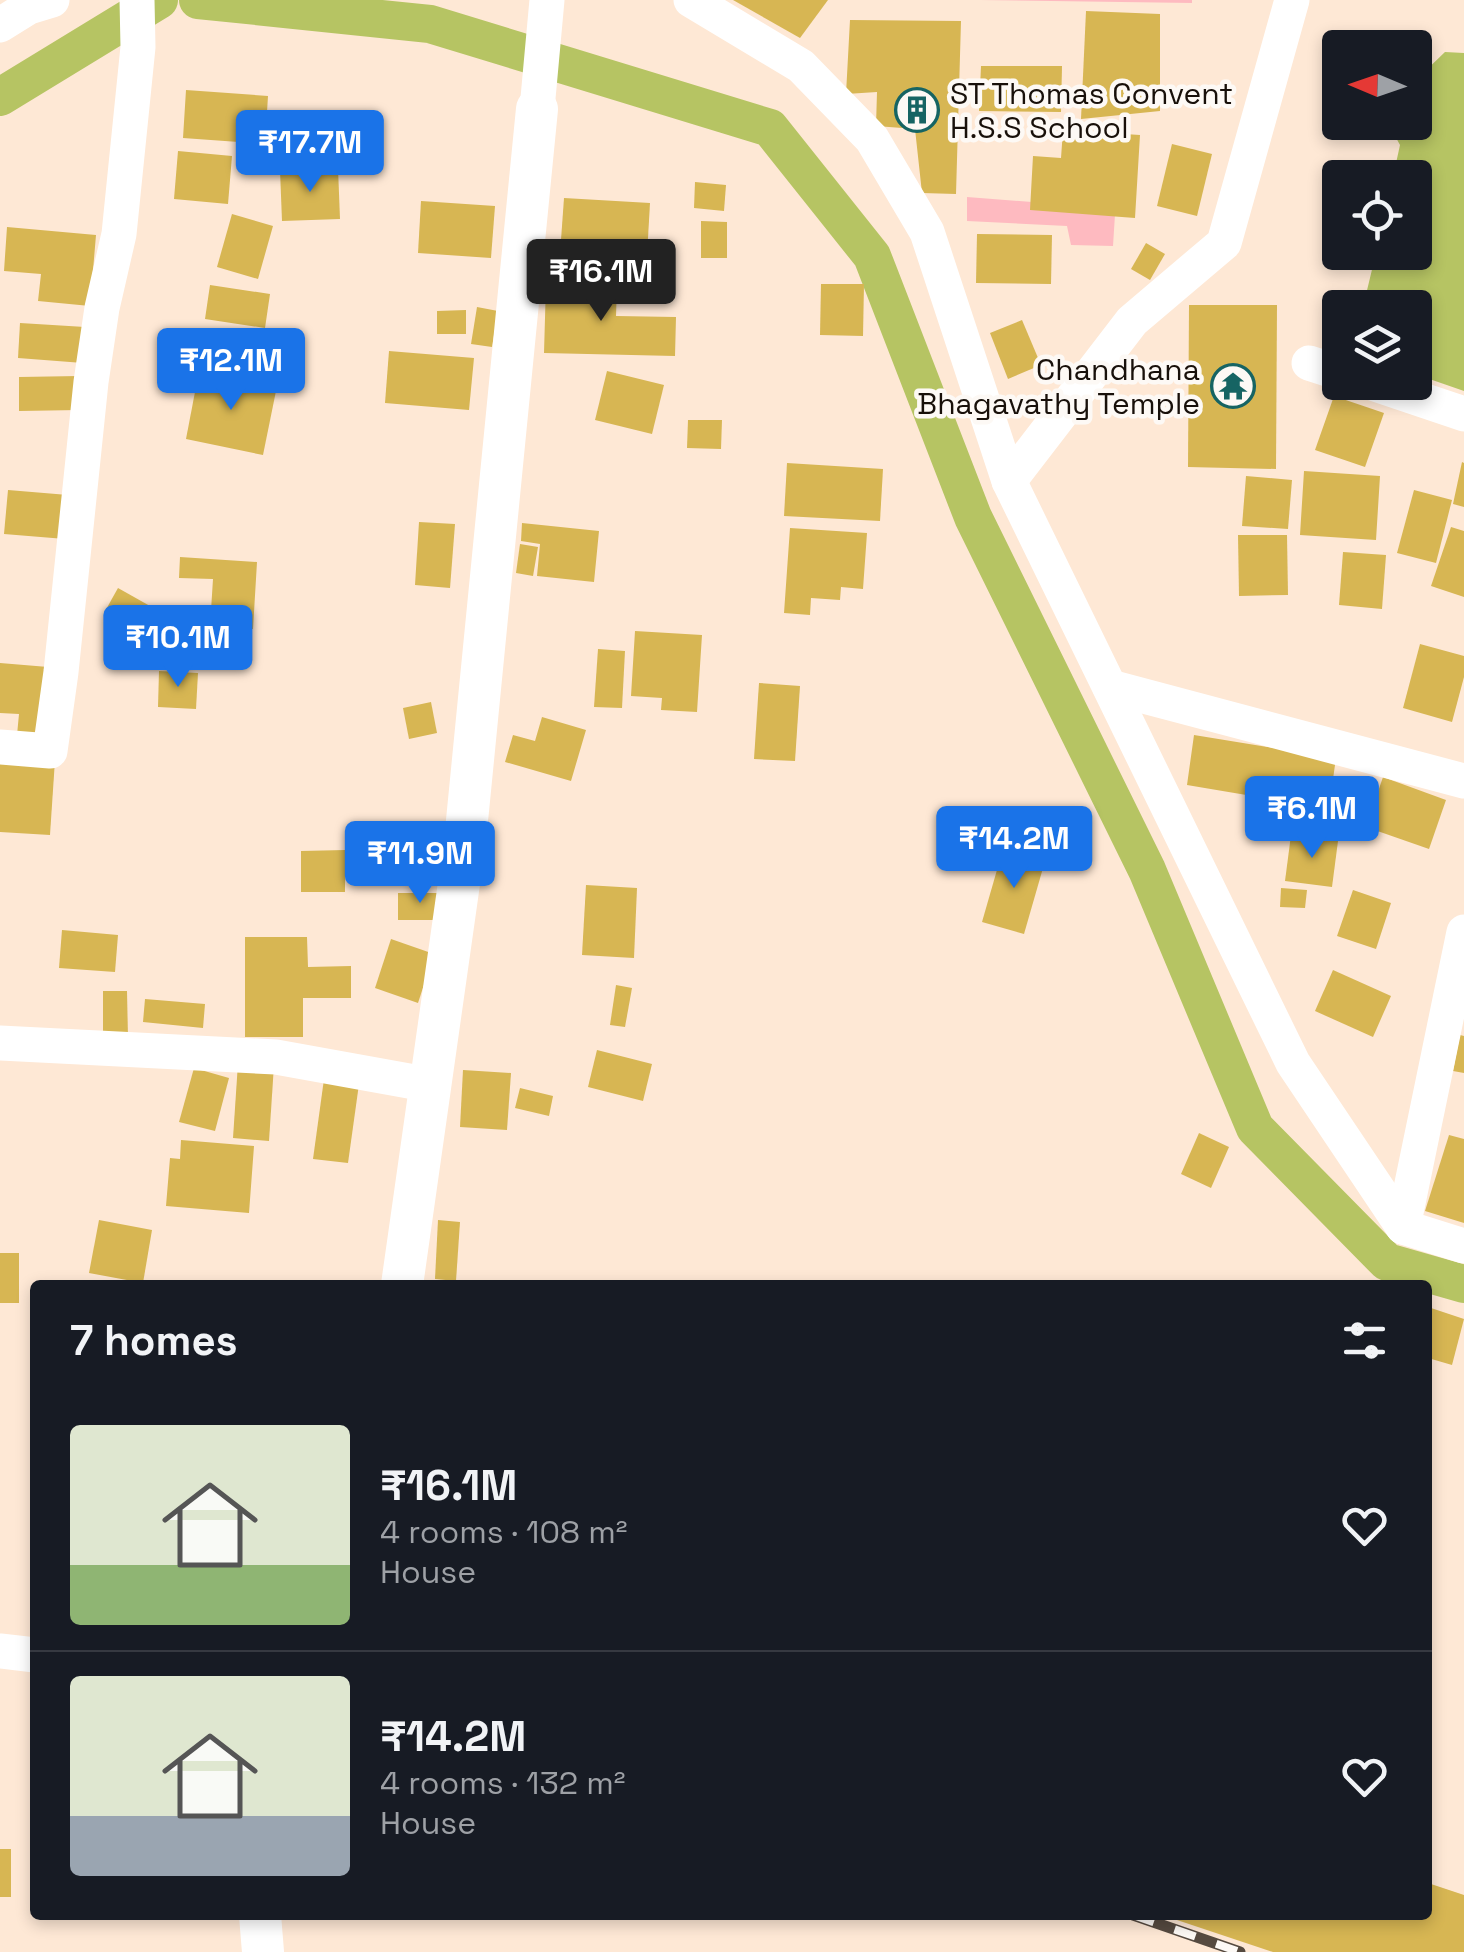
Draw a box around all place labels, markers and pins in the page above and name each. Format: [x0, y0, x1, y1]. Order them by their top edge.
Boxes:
place label: ST Thomas Convent H.S.S School [950, 74, 1233, 147]
building icon: ST Thomas Convent H.S.S School [894, 87, 940, 133]
pin: ₹17.7M [229, 110, 391, 195]
pin: ₹16.1M [520, 239, 682, 324]
pin: ₹12.1M [150, 328, 312, 413]
place label: Chandhana Bhagavathy Temple [917, 350, 1200, 423]
temple icon: Chandhana Bhagavathy Temple [1210, 363, 1256, 409]
pin: ₹10.1M [97, 605, 259, 690]
pin: ₹6.1M [1242, 776, 1382, 861]
pin: ₹14.2M [933, 806, 1095, 891]
pin: ₹11.9M [339, 821, 501, 906]

